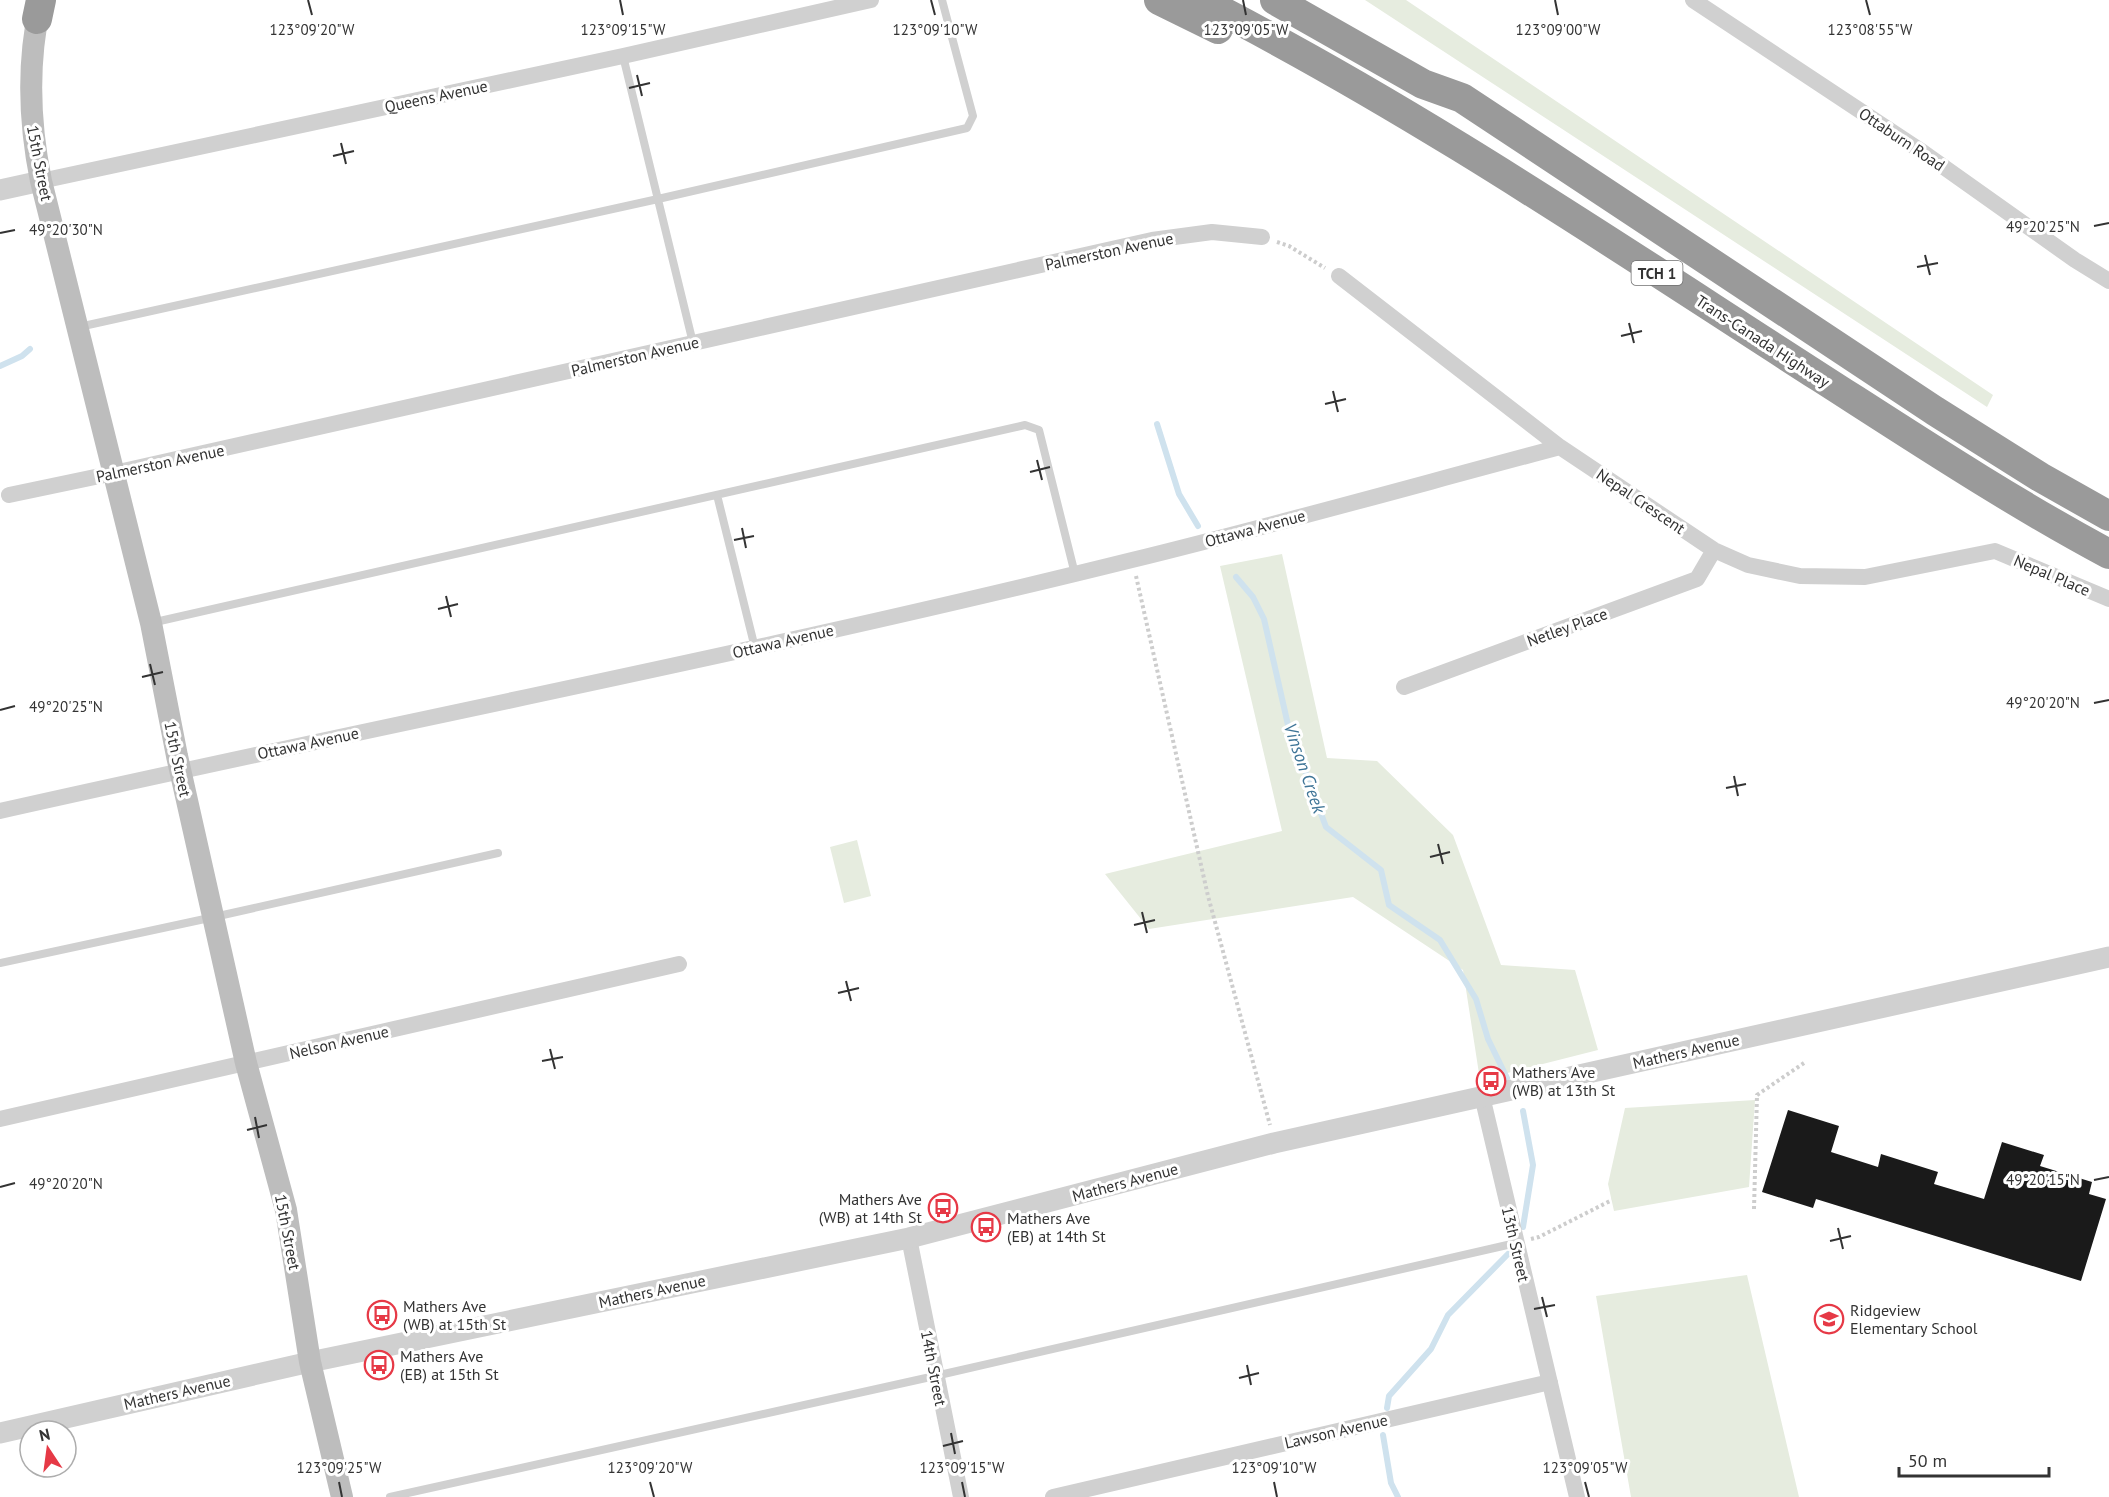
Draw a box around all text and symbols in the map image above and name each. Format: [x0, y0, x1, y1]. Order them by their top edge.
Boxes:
text: 123°09'20"W [270, 20, 355, 39]
text: 123°09'15"W [581, 20, 666, 39]
text: 123°09'10"W [893, 20, 978, 39]
text: 123°09'05"W [1204, 20, 1289, 39]
text: 123°09'00"W [1516, 20, 1601, 39]
text: 123°08'55"W [1828, 20, 1913, 39]
street label: Queens Avenue [383, 75, 489, 117]
street label: Ottaburn Road [1855, 103, 1949, 175]
street label: 15th Street [23, 123, 57, 203]
text: 49°20'25"N [2006, 217, 2080, 236]
text: 49°20'30"N [29, 220, 103, 239]
street label: Palmerston Avenue [1043, 228, 1175, 274]
road number: TCH 1 [1632, 261, 1682, 285]
street label: Trans-Canada Highway [1692, 290, 1834, 392]
street label: Palmerston Avenue [569, 332, 701, 380]
street label: Palmerston Avenue [94, 440, 226, 486]
street label: Nepal Crescent [1593, 464, 1690, 538]
street label: Ottawa Avenue [1203, 505, 1307, 551]
street label: Nepal Place [2011, 550, 2093, 600]
street label: Netley Place [1524, 603, 1610, 651]
street label: Ottawa Avenue [730, 620, 836, 662]
text: 49°20'20"N [2006, 693, 2080, 712]
text: 49°20'25"N [29, 697, 103, 716]
street label: 15th Street [160, 719, 196, 799]
water label: Vinson Creek [1279, 720, 1331, 817]
street label: Ottawa Avenue [255, 722, 361, 764]
street label: Nelson Avenue [287, 1021, 391, 1063]
street label: Mathers Avenue [1631, 1029, 1741, 1073]
place label: Mathers Ave (WB) at 13th St [1512, 1062, 1616, 1100]
bus stop icon: Mathers Ave (WB) at 13th St [1475, 1065, 1507, 1097]
street label: Mathers Avenue [1070, 1158, 1180, 1206]
text: 49°20'15"N [2006, 1170, 2080, 1189]
text: 49°20'20"N [29, 1174, 103, 1193]
place label: Mathers Ave (WB) at 14th St [819, 1189, 923, 1227]
street label: 15th Street [271, 1192, 305, 1272]
bus stop icon: Mathers Ave (WB) at 14th St [927, 1192, 959, 1224]
street label: 13th Street [1498, 1204, 1535, 1284]
place label: Mathers Ave (EB) at 14th St [1007, 1208, 1106, 1246]
bus stop icon: Mathers Ave (EB) at 14th St [970, 1211, 1002, 1243]
street label: Mathers Avenue [597, 1270, 707, 1312]
place label: Mathers Ave (WB) at 15th St [403, 1296, 507, 1334]
bus stop icon: Mathers Ave (WB) at 15th St [366, 1299, 398, 1331]
place label: Ridgeview Elementary School [1850, 1300, 1978, 1338]
school or university icon: Ridgeview Elementary School [1813, 1303, 1845, 1335]
street label: 14th Street [917, 1328, 951, 1408]
place label: Mathers Ave (EB) at 15th St [400, 1346, 499, 1384]
bus stop icon: Mathers Ave (EB) at 15th St [363, 1349, 395, 1381]
street label: Mathers Avenue [122, 1370, 232, 1414]
street label: Lawson Avenue [1282, 1409, 1390, 1453]
north arrow [18, 1419, 78, 1479]
text: N [37, 1423, 52, 1445]
scale bar [1899, 1440, 2049, 1478]
text: 50 m [1908, 1449, 1947, 1472]
text: 123°09'25"W [297, 1458, 382, 1477]
text: 123°09'20"W [608, 1458, 693, 1477]
text: 123°09'15"W [920, 1458, 1005, 1477]
text: 123°09'10"W [1232, 1458, 1317, 1477]
text: 123°09'05"W [1543, 1458, 1628, 1477]

